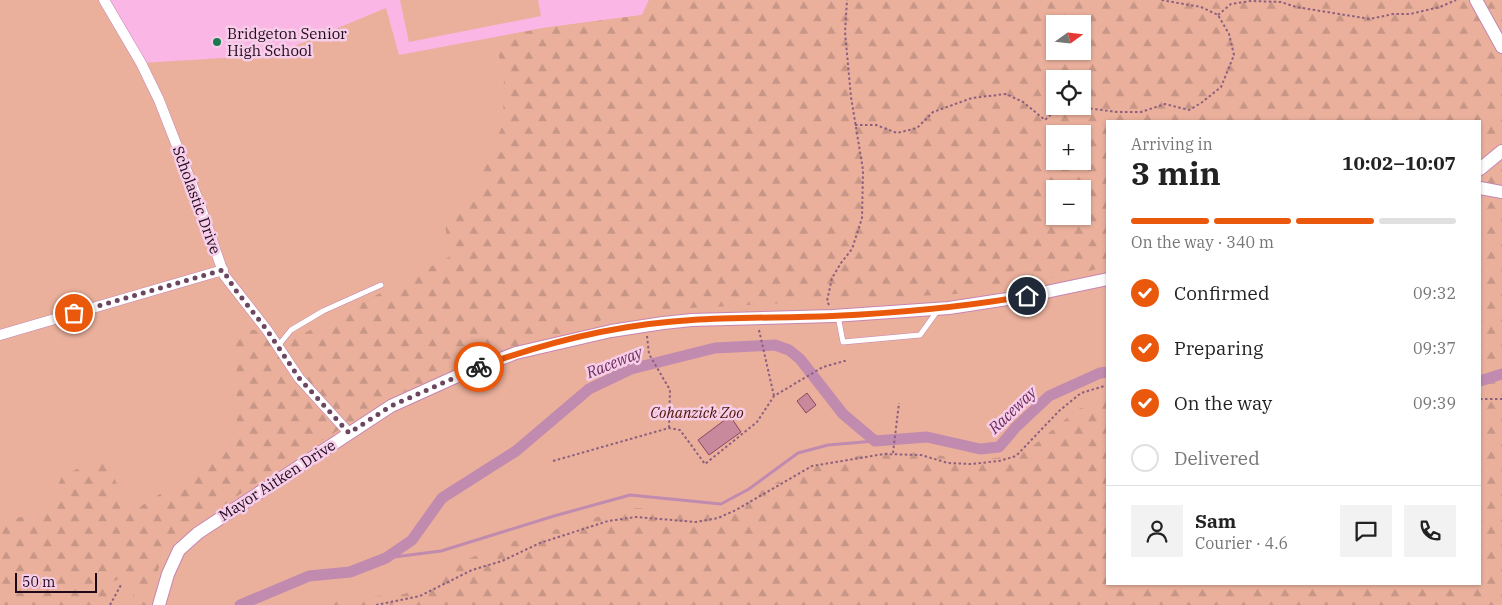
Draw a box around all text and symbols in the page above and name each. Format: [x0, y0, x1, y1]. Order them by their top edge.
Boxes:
north arrow [1046, 15, 1091, 60]
map controls [1046, 15, 1091, 225]
place label: Bridgeton Senior High School [227, 24, 347, 60]
marker: Bridgeton Senior High School [211, 36, 223, 48]
button: locate [1046, 70, 1091, 115]
button: + [1046, 125, 1091, 170]
text: Arriving in [1131, 134, 1213, 154]
street label: Scholastic Drive [169, 143, 225, 257]
text: 10:02–10:07 [1342, 151, 1456, 175]
text: 3 min [1131, 152, 1221, 194]
button: − [1046, 180, 1091, 225]
text: On the way · 340 m [1131, 232, 1274, 252]
pin [1006, 275, 1048, 317]
icon: check [1131, 279, 1159, 307]
text: Confirmed [1174, 281, 1269, 305]
icon: home [1013, 282, 1041, 310]
text: 09:32 [1413, 283, 1456, 303]
pin [53, 292, 95, 334]
icon: bag [60, 299, 88, 327]
icon: check [1131, 334, 1159, 362]
text: Preparing [1174, 336, 1263, 360]
text: 09:37 [1413, 338, 1456, 358]
water label: Raceway [582, 341, 647, 383]
courier [454, 342, 504, 392]
icon: bike [465, 353, 493, 381]
water label: Raceway [983, 381, 1041, 438]
icon: check [1131, 389, 1159, 417]
text: On the way [1174, 391, 1272, 415]
text: 09:39 [1413, 393, 1456, 413]
park label: Cohanzick Zoo [650, 403, 744, 422]
street label: Mayor Aitken Drive [215, 435, 339, 525]
text: Delivered [1174, 446, 1260, 470]
button: person [1131, 505, 1183, 557]
button: chat [1340, 505, 1392, 557]
button: phone [1404, 505, 1456, 557]
text: Sam [1195, 509, 1236, 533]
text: Courier · 4.6 [1195, 533, 1288, 553]
scale bar [15, 570, 98, 593]
text: 50 m [22, 573, 55, 591]

